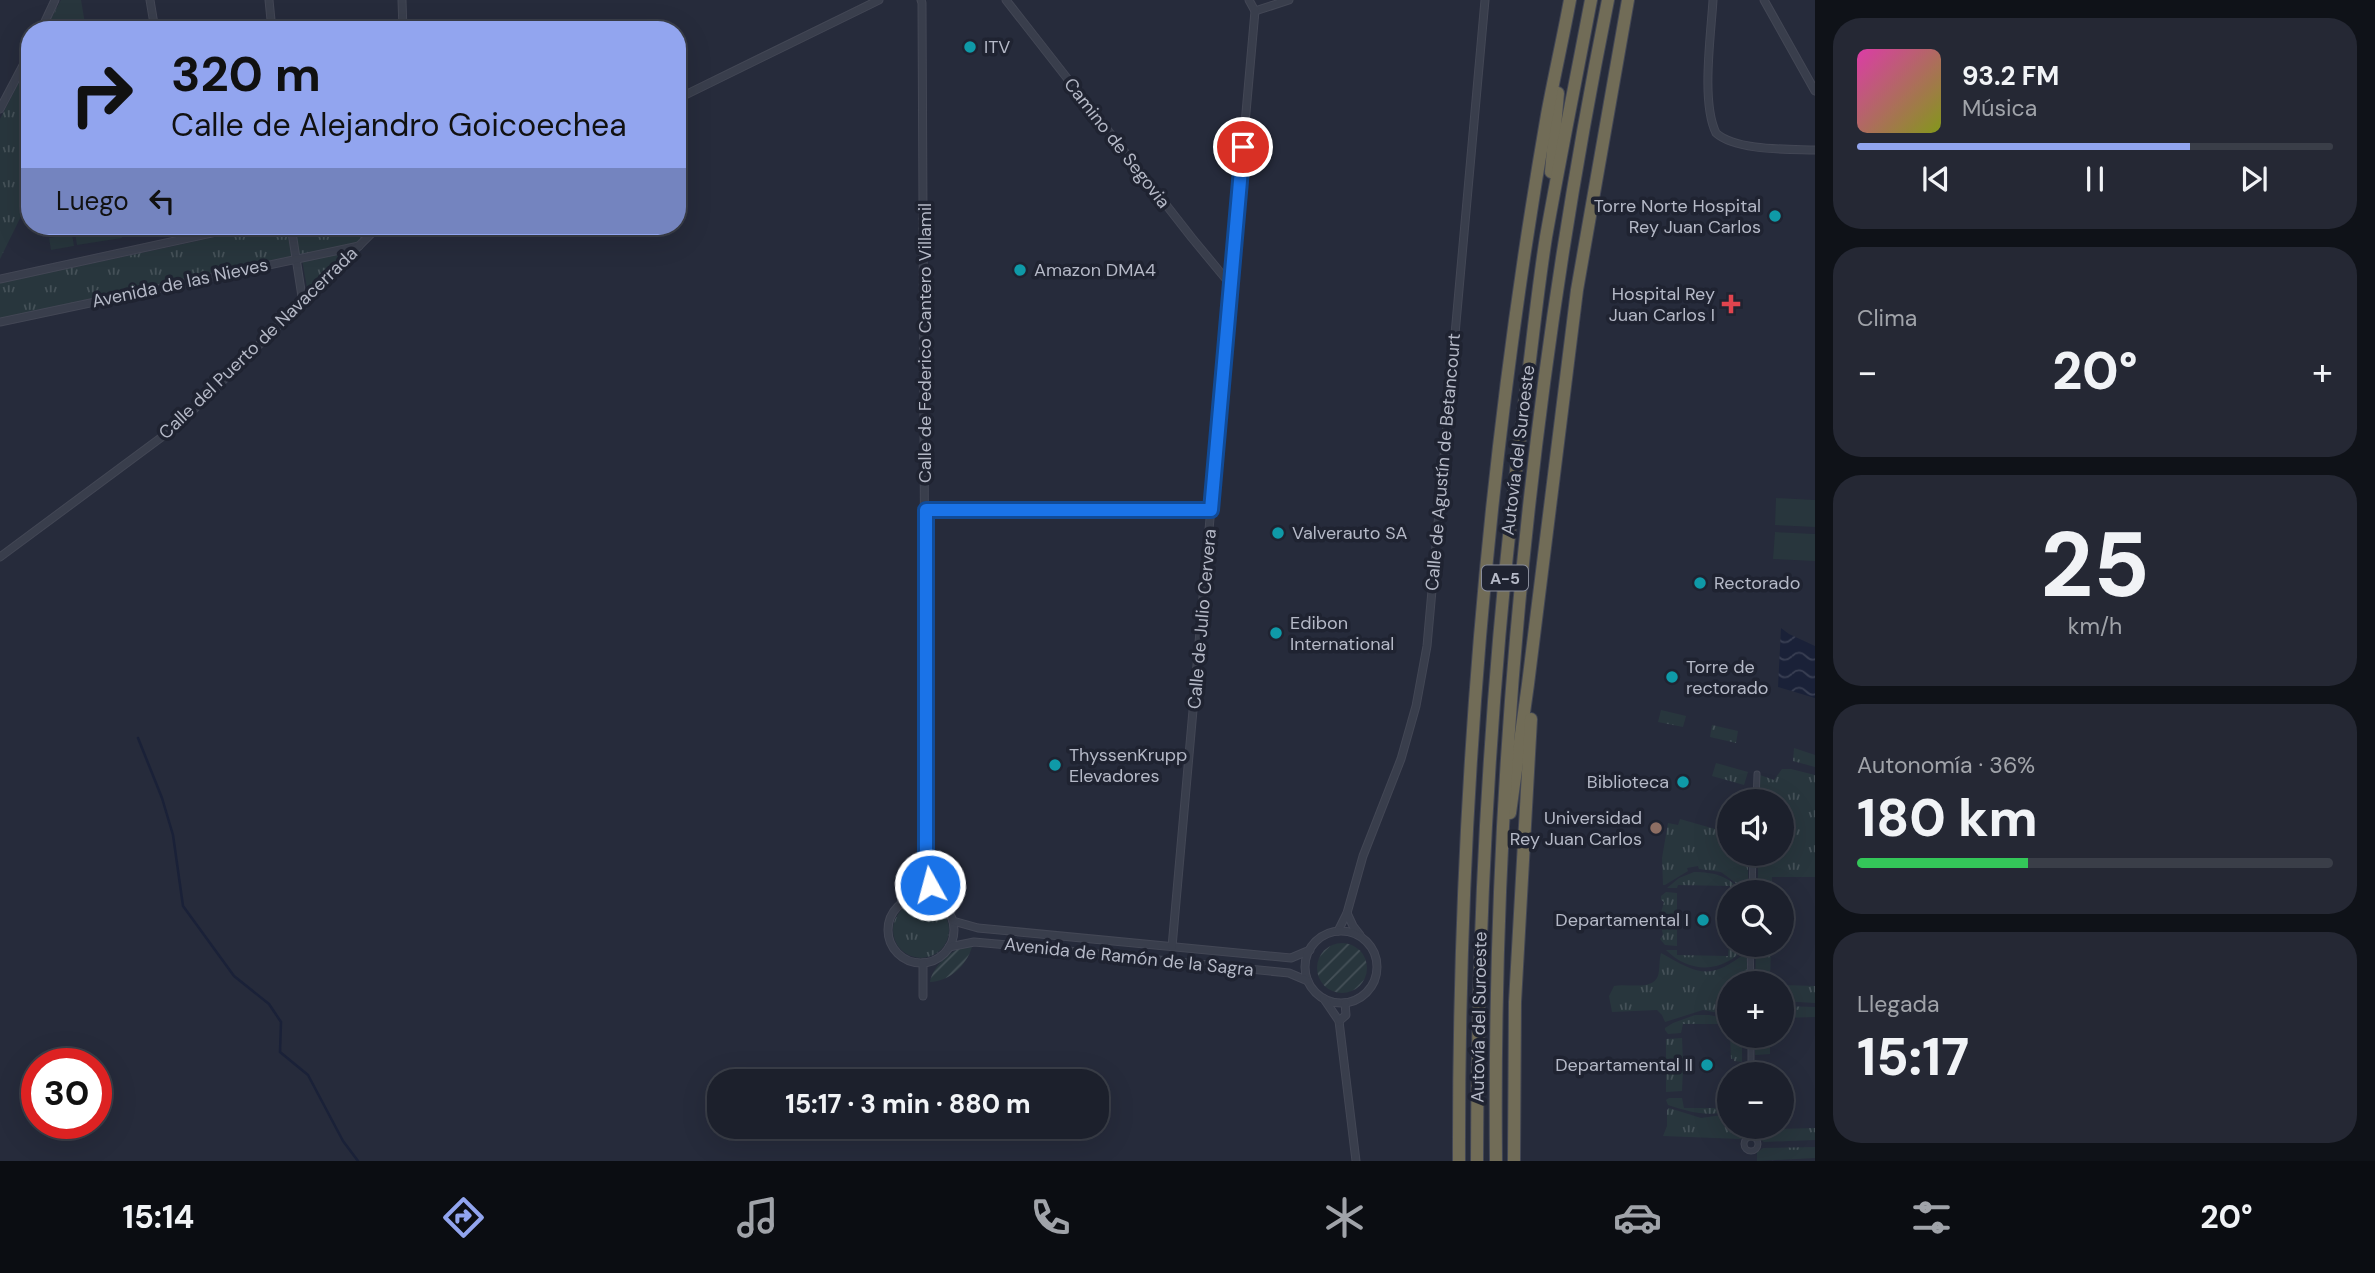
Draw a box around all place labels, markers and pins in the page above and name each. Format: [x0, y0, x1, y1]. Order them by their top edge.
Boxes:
place label: ITV [984, 35, 1010, 59]
marker: ITV [962, 39, 978, 55]
pin [1213, 117, 1273, 177]
place label: Torre Norte Hospital Rey Juan Carlos [1594, 194, 1761, 239]
marker: Torre Norte Hospital Rey Juan Carlos [1767, 208, 1783, 224]
place label: Amazon DMA4 [1034, 258, 1156, 282]
marker: Amazon DMA4 [1012, 262, 1028, 278]
place label: Hospital Rey Juan Carlos I [1609, 282, 1715, 327]
marker: Hospital Rey Juan Carlos I [1721, 294, 1741, 314]
place label: Valverauto SA [1292, 521, 1408, 545]
marker: Valverauto SA [1270, 525, 1286, 541]
place label: Rectorado [1714, 571, 1800, 595]
marker: Rectorado [1692, 575, 1708, 591]
place label: Edibon International [1290, 611, 1394, 656]
marker: Edibon International [1268, 625, 1284, 641]
place label: Torre de rectorado [1686, 655, 1768, 700]
marker: Torre de rectorado [1664, 669, 1680, 685]
place label: ThyssenKrupp Elevadores [1069, 743, 1187, 788]
marker: ThyssenKrupp Elevadores [1047, 757, 1063, 773]
place label: Biblioteca [1587, 770, 1669, 794]
marker: Biblioteca [1675, 774, 1691, 790]
place label: Universidad Rey Juan Carlos [1510, 806, 1642, 851]
marker: Universidad Rey Juan Carlos [1648, 820, 1664, 836]
place label: Departamental I [1555, 908, 1689, 932]
marker: Departamental I [1695, 912, 1711, 928]
place label: Departamental II [1555, 1053, 1693, 1077]
marker: Departamental II [1699, 1057, 1715, 1073]

